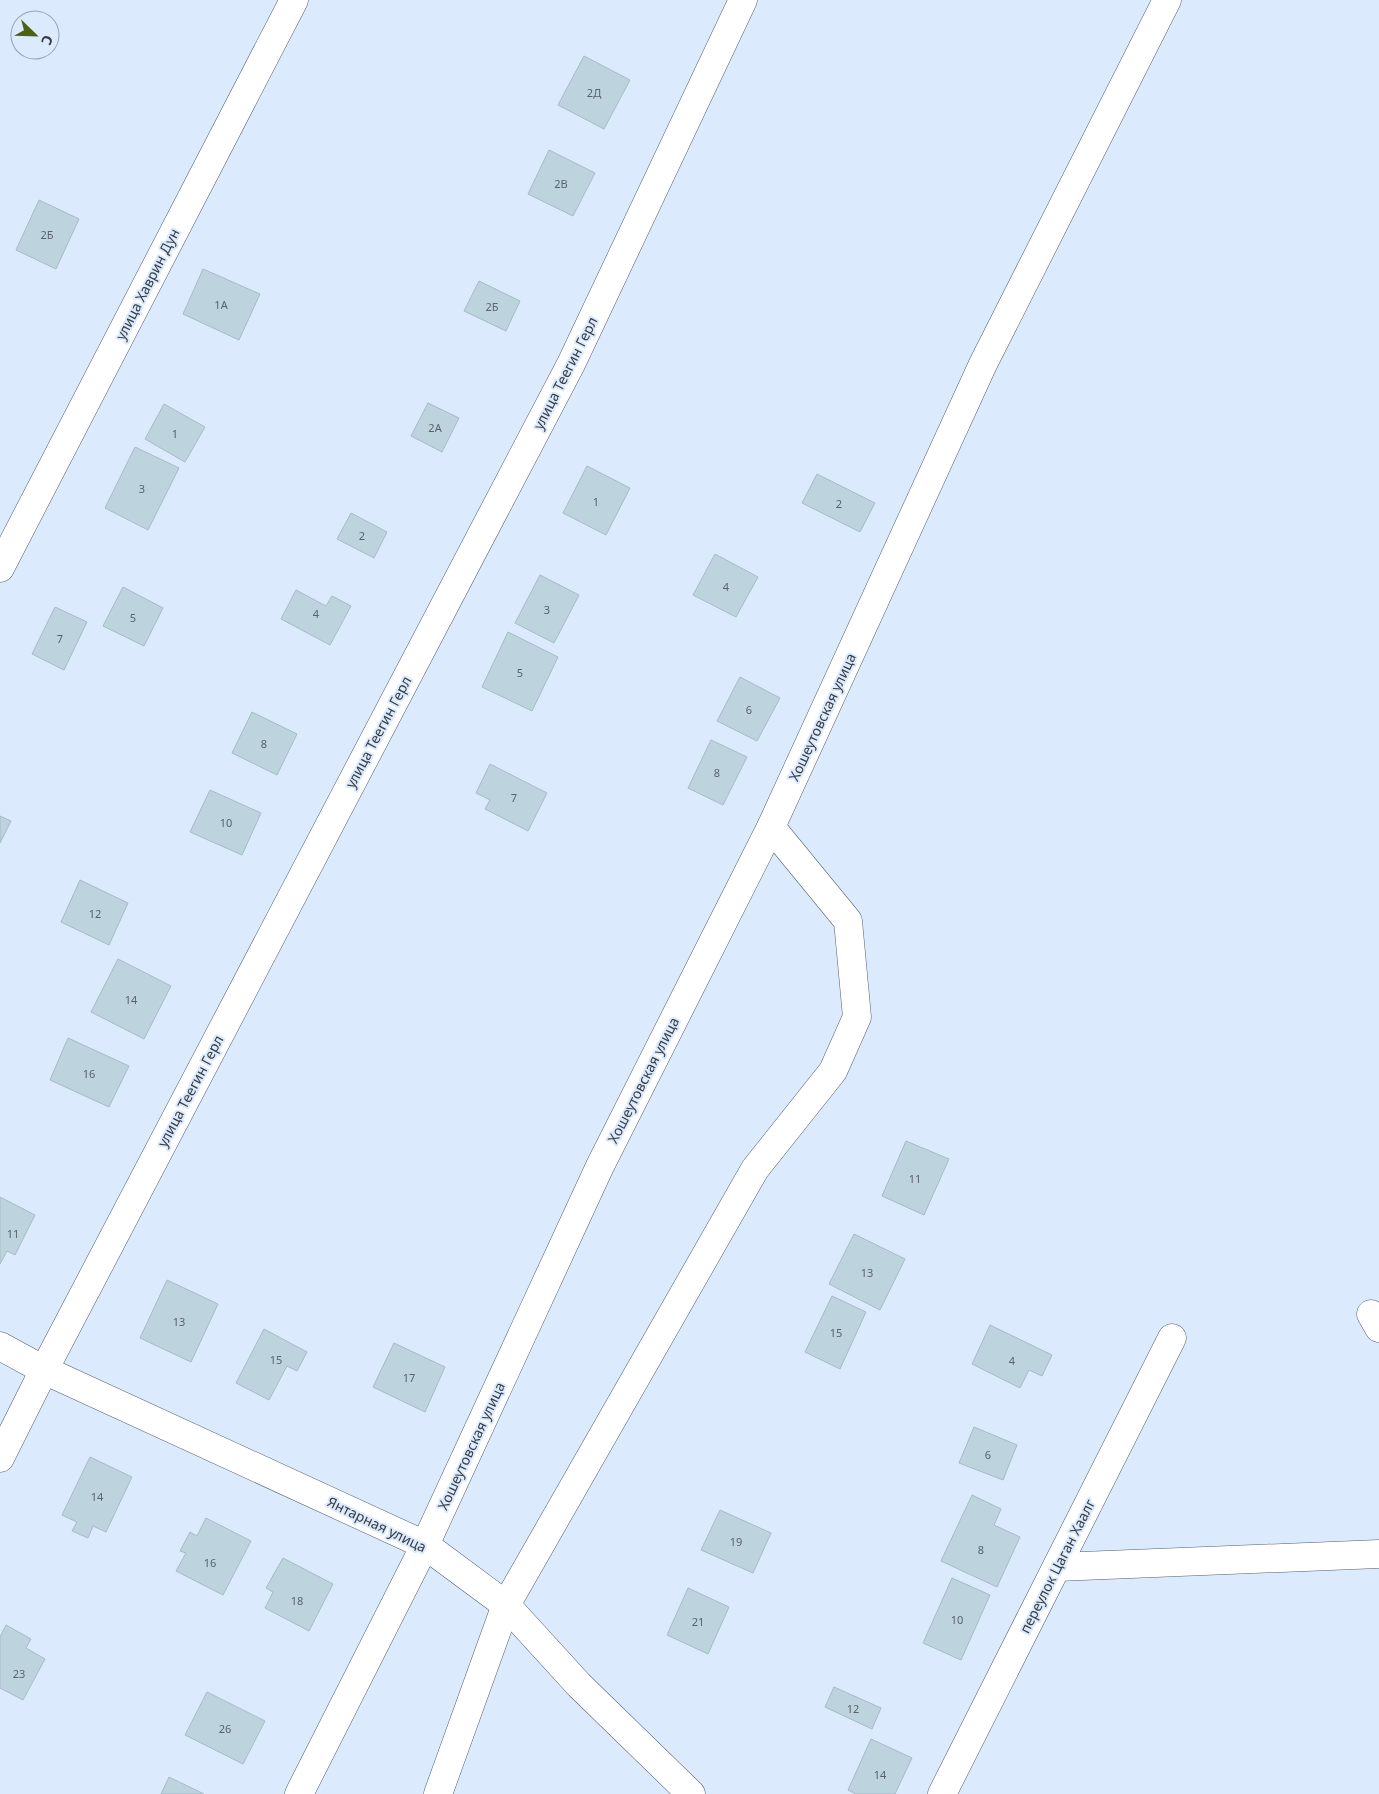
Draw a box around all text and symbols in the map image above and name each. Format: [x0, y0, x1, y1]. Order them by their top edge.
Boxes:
north arrow [10, 10, 60, 60]
text: С [37, 32, 58, 48]
house number: 2Д [587, 85, 601, 100]
house number: 2В [554, 176, 568, 191]
street label: улица Хаврин Дун [111, 225, 183, 343]
house number: 2Б [40, 227, 54, 242]
house number: 1А [214, 297, 229, 312]
house number: 2Б [485, 299, 499, 314]
street label: улица Теегин Герл [528, 313, 602, 433]
house number: 2А [428, 420, 443, 435]
house number: 1 [172, 426, 178, 441]
house number: 3 [139, 481, 145, 496]
house number: 1 [593, 494, 599, 509]
house number: 2 [836, 496, 842, 511]
house number: 2 [359, 528, 365, 543]
house number: 4 [723, 579, 730, 594]
house number: 3 [544, 602, 550, 617]
house number: 4 [313, 606, 320, 621]
house number: 5 [130, 610, 136, 625]
house number: 7 [57, 631, 63, 646]
street label: Хошеутовская улица [784, 650, 860, 784]
house number: 5 [517, 665, 523, 680]
street label: улица Теегин Герл [340, 673, 416, 791]
house number: 6 [746, 702, 752, 717]
house number: 8 [261, 736, 267, 751]
house number: 8 [714, 765, 720, 780]
house number: 7 [511, 790, 517, 805]
house number: 10 [220, 815, 232, 830]
house number: 12 [89, 906, 101, 921]
house number: 14 [125, 992, 138, 1007]
street label: Хошеутовская улица [603, 1014, 683, 1146]
street label: улица Теегин Герл [152, 1032, 228, 1150]
house number: 16 [83, 1066, 95, 1081]
house number: 11 [909, 1171, 921, 1186]
house number: 11 [7, 1226, 19, 1241]
house number: 13 [861, 1265, 873, 1280]
house number: 13 [173, 1314, 185, 1329]
house number: 15 [830, 1325, 842, 1340]
house number: 15 [270, 1352, 282, 1367]
house number: 4 [1009, 1353, 1016, 1368]
house number: 17 [403, 1370, 415, 1385]
street label: Хошеутовская улица [433, 1379, 509, 1513]
house number: 6 [985, 1447, 991, 1462]
house number: 14 [91, 1489, 104, 1504]
street label: Янтарная улица [324, 1492, 430, 1556]
street label: переулок Цаган Хаалг [1015, 1496, 1099, 1636]
house number: 19 [730, 1534, 742, 1549]
house number: 8 [978, 1542, 984, 1557]
house number: 16 [204, 1555, 216, 1570]
house number: 18 [291, 1593, 303, 1608]
house number: 10 [951, 1612, 963, 1627]
house number: 21 [692, 1614, 704, 1629]
house number: 23 [13, 1666, 25, 1681]
house number: 12 [847, 1701, 859, 1716]
house number: 26 [219, 1721, 231, 1736]
house number: 14 [874, 1767, 887, 1782]

